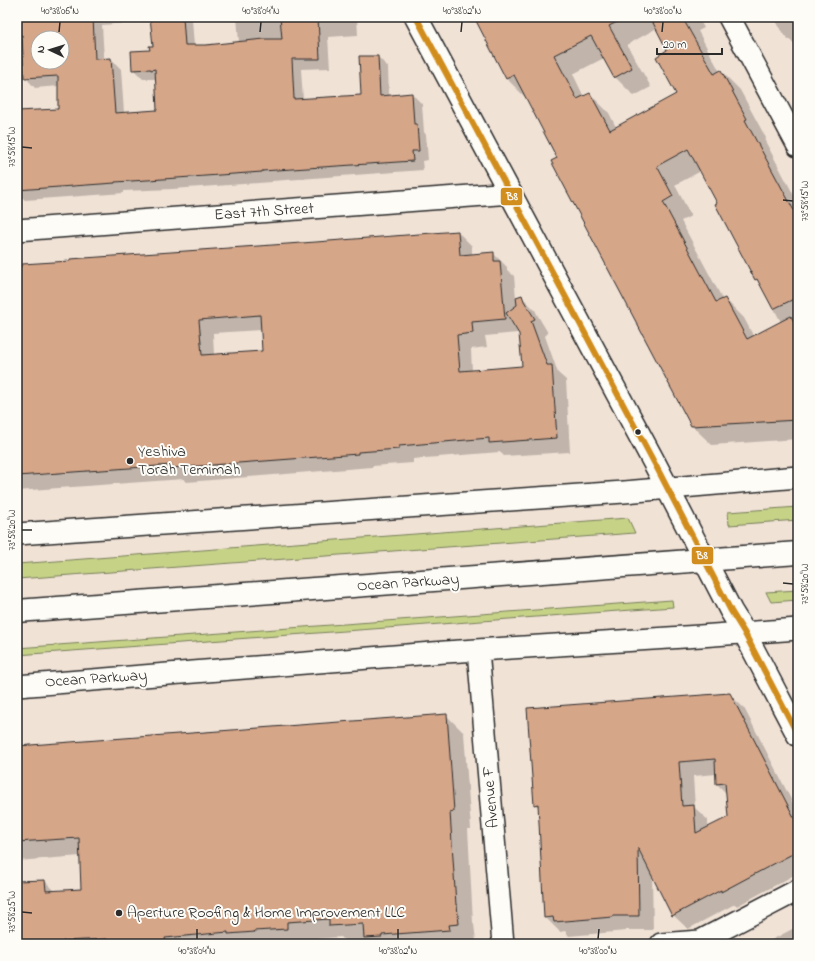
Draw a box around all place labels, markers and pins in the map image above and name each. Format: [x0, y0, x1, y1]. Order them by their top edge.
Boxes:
unlabelled marker [633, 427, 643, 437]
place label: Yeshiva Torah Temimah [138, 440, 240, 482]
marker: Yeshiva Torah Temimah [125, 456, 135, 466]
place label: Aperture Roofing & Home Improvement LLC [127, 901, 405, 925]
marker: Aperture Roofing & Home Improvement LLC [114, 908, 124, 918]

